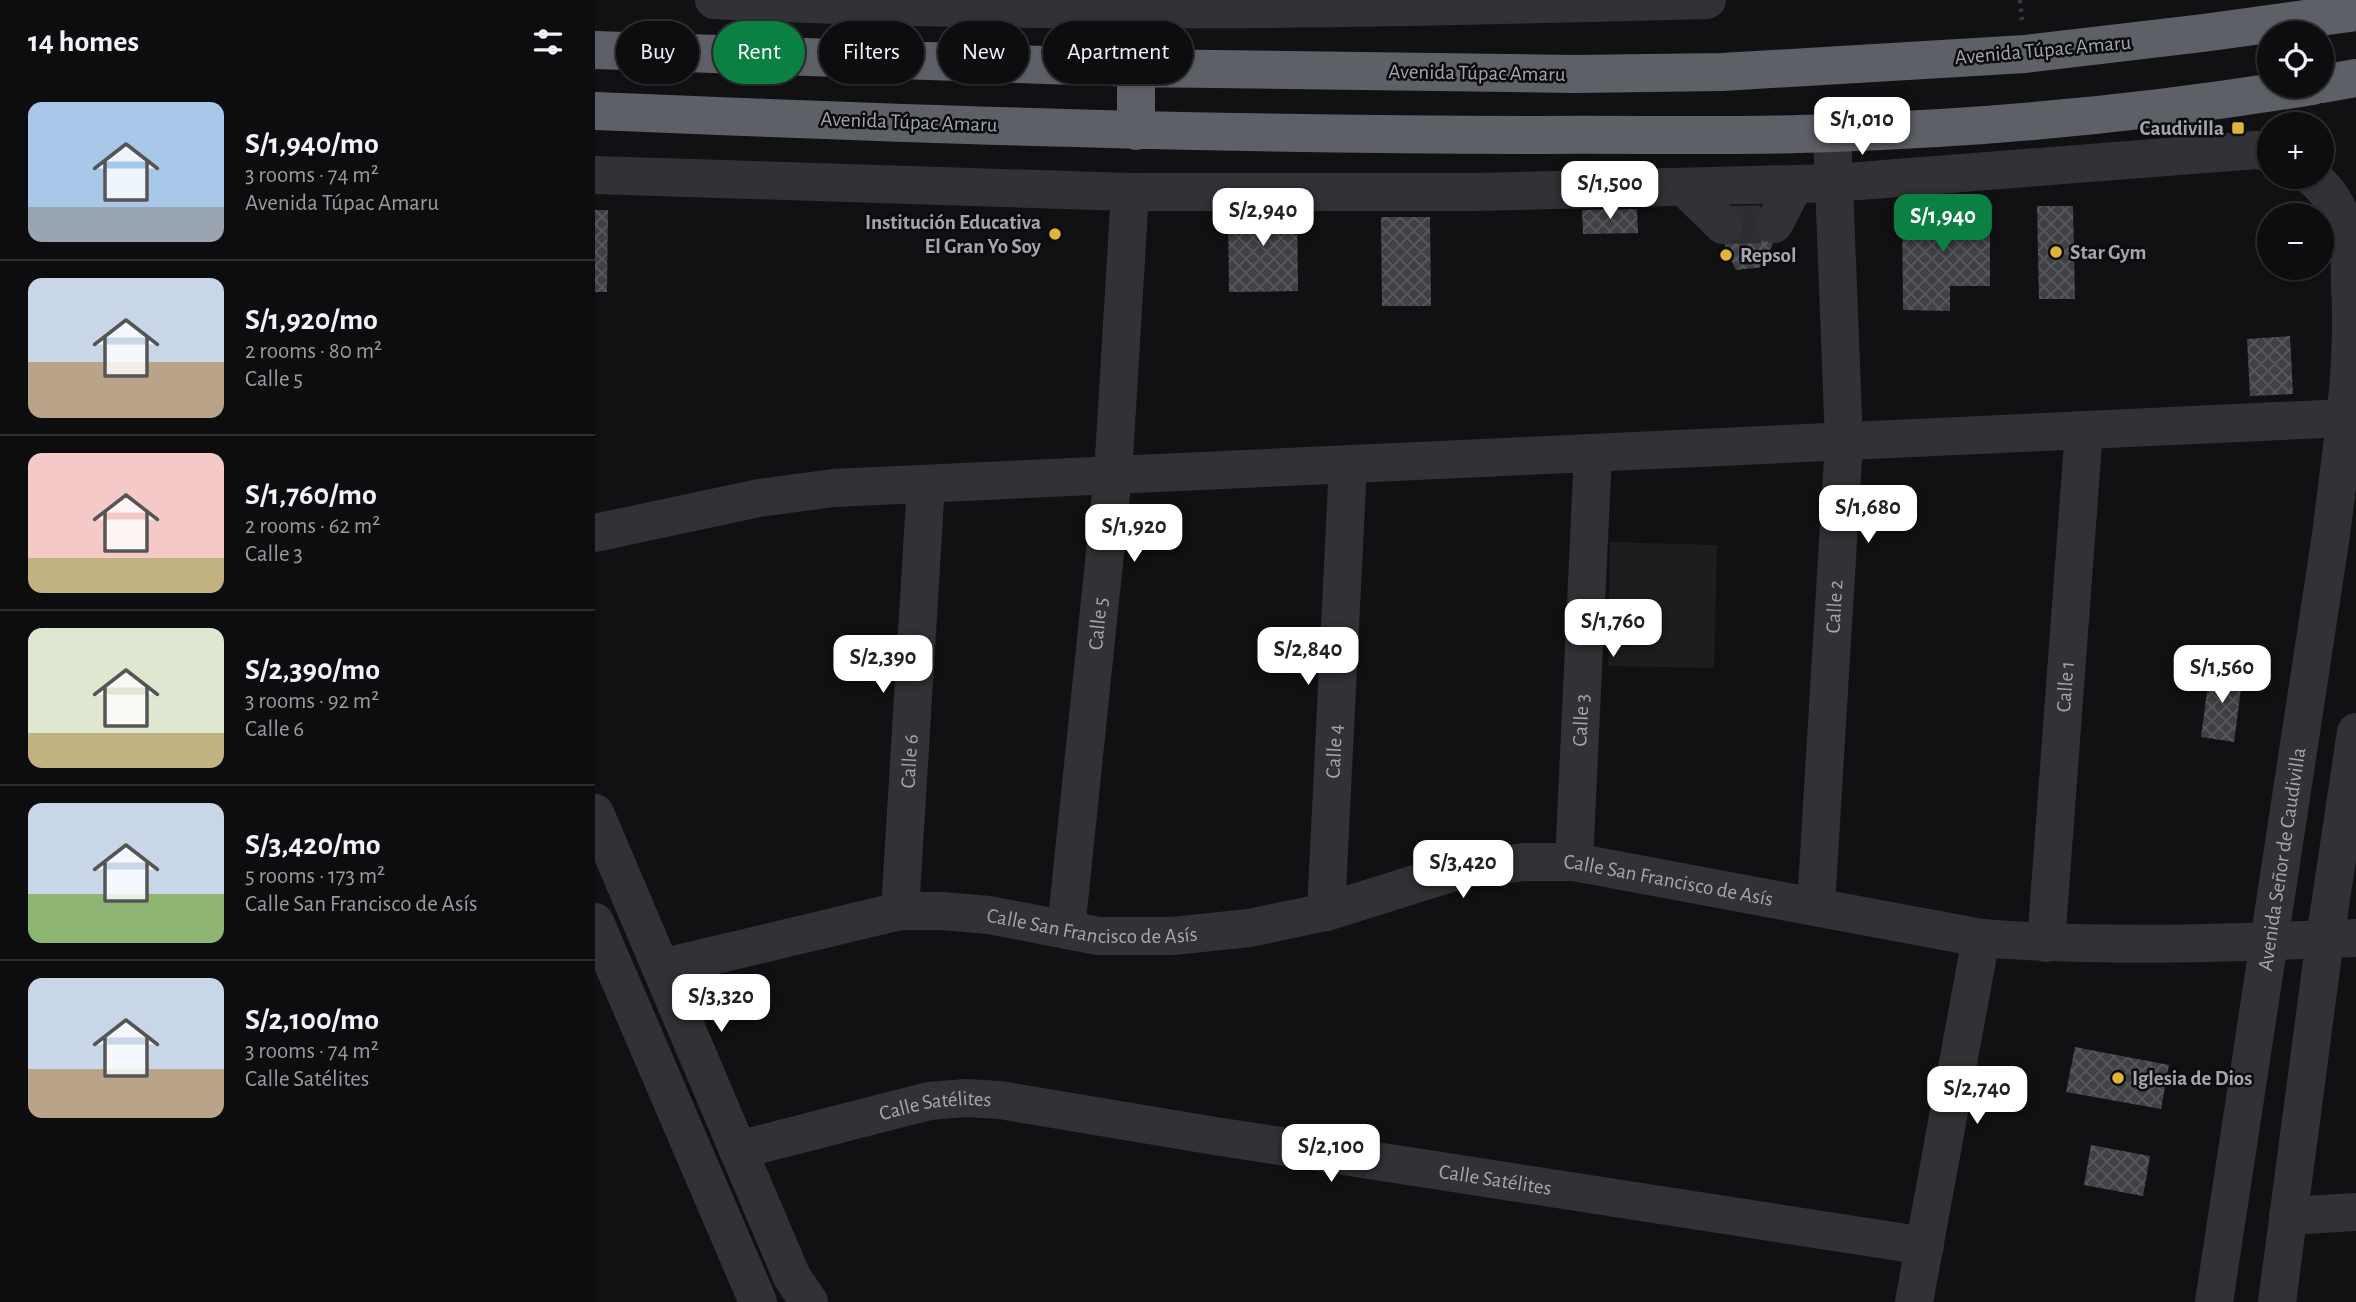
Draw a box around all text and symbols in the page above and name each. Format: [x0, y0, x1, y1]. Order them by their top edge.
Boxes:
chip: Buy [616, 21, 699, 84]
chip: Rent [713, 21, 805, 84]
chip: Filters [819, 21, 924, 84]
chip: New [938, 21, 1029, 84]
chip: Apartment [1043, 21, 1193, 84]
map controls [2257, 21, 2334, 280]
button: locate [2257, 21, 2334, 98]
icon: filters [529, 23, 567, 61]
text: 14 homes [28, 27, 139, 57]
street label: Avenida Túpac Amaru [1954, 32, 2132, 68]
street label: Avenida Túpac Amaru [1388, 61, 1566, 85]
pin: S/1,010 [1797, 97, 1927, 157]
street label: Avenida Túpac Amaru [820, 108, 998, 136]
text: S/1,010 [1830, 108, 1894, 131]
button: + [2257, 112, 2334, 189]
place label: Caudivilla [2140, 118, 2224, 139]
marker: Caudivilla [2230, 120, 2246, 136]
text: S/1,940/mo [245, 129, 379, 159]
icon: home [84, 130, 168, 214]
pin: S/1,500 [1545, 162, 1675, 221]
text: 3 rooms · 74 m² [245, 164, 379, 187]
text: S/1,500 [1577, 172, 1643, 195]
pin: S/2,940 [1198, 188, 1328, 248]
text: Avenida Túpac Amaru [245, 192, 439, 215]
pin: S/1,940 [1878, 194, 2008, 254]
text: S/2,940 [1229, 199, 1297, 222]
button: − [2257, 203, 2334, 280]
text: S/1,940 [1910, 205, 1976, 228]
place label: Institución Educativa El Gran Yo Soy [865, 212, 1042, 257]
marker: Institución Educativa El Gran Yo Soy [1047, 226, 1063, 242]
place label: Star Gym [2070, 242, 2146, 263]
marker: Star Gym [2048, 244, 2064, 260]
place label: Repsol [1740, 245, 1796, 266]
marker: Repsol [1718, 247, 1734, 263]
text: S/1,920/mo [245, 305, 378, 335]
icon: home [84, 306, 168, 390]
text: 2 rooms · 80 m² [245, 340, 382, 363]
text: Calle 5 [245, 368, 303, 391]
text: S/1,760/mo [245, 480, 377, 510]
icon: home [84, 481, 168, 565]
pin: S/1,680 [1803, 486, 1933, 545]
text: S/1,680 [1835, 496, 1901, 519]
pin: S/1,920 [1069, 504, 1199, 564]
text: 2 rooms · 62 m² [245, 515, 380, 538]
text: S/1,920 [1101, 515, 1167, 538]
text: Calle 3 [245, 543, 303, 566]
street label: Calle 2 [1822, 579, 1846, 634]
street label: Calle 5 [1084, 596, 1111, 651]
pin: S/1,760 [1548, 600, 1678, 659]
text: S/1,760 [1581, 610, 1645, 633]
pin: S/2,840 [1243, 628, 1373, 687]
pin: S/2,390 [818, 636, 948, 695]
text: S/2,840 [1274, 638, 1342, 661]
text: S/2,390 [849, 646, 917, 669]
pin: S/1,560 [2157, 646, 2287, 705]
text: S/2,390/mo [245, 655, 380, 685]
icon: home [84, 656, 168, 740]
text: S/1,560 [2190, 656, 2254, 679]
street label: Calle 1 [2053, 660, 2077, 713]
text: 3 rooms · 92 m² [245, 690, 379, 713]
street label: Calle 3 [1569, 693, 1592, 747]
text: Calle 6 [245, 718, 304, 741]
street label: Calle 4 [1322, 724, 1346, 779]
street label: Calle 6 [897, 734, 921, 789]
street label: Avenida Señor de Caudivilla [2254, 746, 2309, 972]
text: S/3,420/mo [245, 830, 381, 860]
icon: home [84, 831, 168, 915]
pin: S/3,420 [1398, 841, 1528, 900]
text: S/3,420 [1429, 851, 1497, 874]
street label: Calle San Francisco de Asís [1564, 852, 1775, 909]
text: 5 rooms · 173 m² [245, 865, 385, 888]
text: Calle San Francisco de Asís [245, 893, 477, 916]
street label: Calle San Francisco de Asís [985, 904, 1198, 947]
pin: S/3,320 [656, 974, 786, 1034]
text: S/3,320 [688, 985, 754, 1008]
text: S/2,100/mo [245, 1005, 379, 1035]
icon: home [84, 1006, 168, 1090]
text: 3 rooms · 74 m² [245, 1040, 379, 1063]
pin: S/2,740 [1912, 1066, 2042, 1126]
text: Calle Satélites [245, 1068, 369, 1091]
place label: Iglesia de Dios [2132, 1068, 2252, 1089]
marker: Iglesia de Dios [2110, 1070, 2126, 1086]
text: S/2,740 [1943, 1077, 2011, 1100]
street label: Calle Satélites [877, 1087, 992, 1124]
pin: S/2,100 [1266, 1124, 1396, 1184]
text: S/2,100 [1298, 1135, 1364, 1158]
street label: Calle Satélites [1438, 1160, 1553, 1198]

